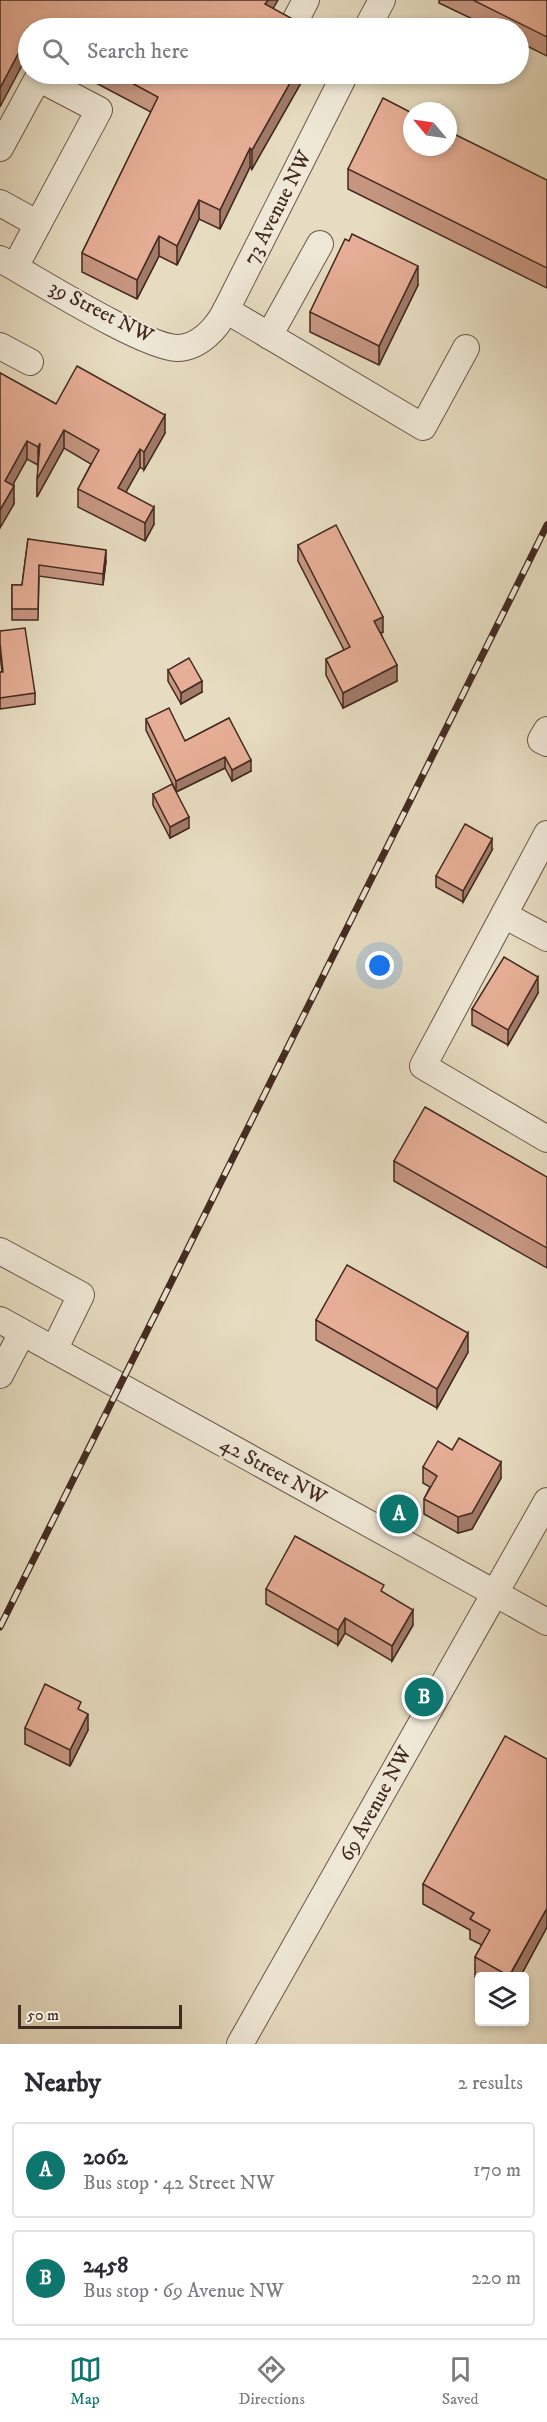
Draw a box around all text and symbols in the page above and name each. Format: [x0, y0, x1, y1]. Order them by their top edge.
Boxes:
search box [18, 18, 529, 84]
icon: search [39, 35, 72, 68]
text: Search here [87, 38, 189, 65]
north arrow [403, 102, 457, 156]
street label: 73 Avenue NW [238, 146, 318, 270]
street label: 39 Street NW [45, 275, 158, 350]
your location [365, 951, 394, 980]
street label: 42 Street NW [215, 1431, 331, 1511]
pin: A [380, 1492, 418, 1537]
pin: B [404, 1674, 444, 1720]
street label: 69 Avenue NW [334, 1741, 419, 1866]
map controls [475, 1972, 529, 2026]
button: layers [475, 1972, 529, 2026]
scale bar [18, 2002, 182, 2030]
text: 50 m [27, 2005, 59, 2025]
text: Nearby [24, 2067, 101, 2100]
text: 2 results [458, 2071, 523, 2096]
text: 2062 [83, 2144, 128, 2171]
text: A [39, 2158, 52, 2183]
text: 170 m [473, 2158, 521, 2183]
text: Bus stop · 42 Street NW [83, 2171, 274, 2196]
text: 2458 [83, 2252, 128, 2279]
text: B [39, 2266, 52, 2291]
text: 220 m [471, 2266, 521, 2291]
text: Bus stop · 69 Avenue NW [83, 2279, 284, 2304]
tab: Map [69, 2353, 102, 2409]
tab: Directions [239, 2353, 305, 2409]
tab: Saved [442, 2353, 479, 2409]

